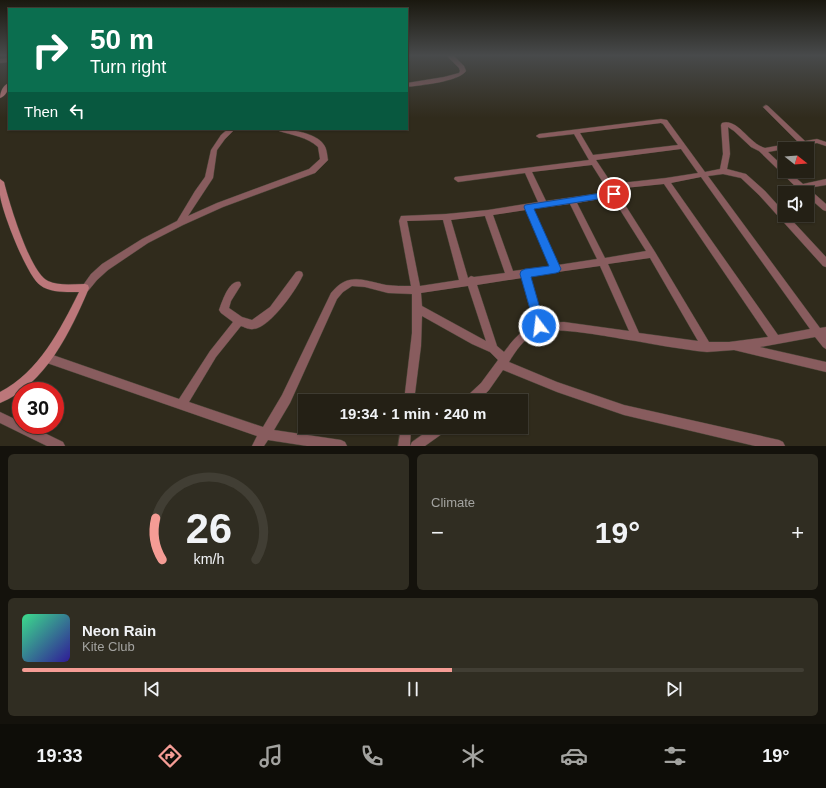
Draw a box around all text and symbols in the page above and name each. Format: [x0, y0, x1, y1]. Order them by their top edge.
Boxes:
icon: right [24, 24, 76, 76]
text: 50 m [90, 24, 154, 55]
text: Turn right [90, 57, 166, 77]
icon: left [66, 100, 88, 122]
text: Then [24, 103, 58, 120]
north arrow [778, 142, 814, 178]
map controls [778, 142, 814, 222]
pin [597, 177, 631, 211]
icon: arrive [603, 183, 625, 205]
button: sound [778, 186, 814, 222]
position arrow [518, 305, 560, 347]
speed limit sign: 30 [12, 382, 64, 434]
text: 19:34 · 1 min · 240 m [340, 405, 486, 422]
text: Climate [431, 495, 475, 510]
text: 26 [185, 505, 232, 552]
text: 19° [595, 516, 640, 549]
text: − [431, 520, 444, 545]
text: + [791, 520, 804, 545]
text: km/h [193, 551, 224, 567]
text: Neon Rain [82, 622, 156, 639]
text: Kite Club [82, 639, 135, 654]
icon: previous [141, 678, 163, 700]
icon: pause [402, 678, 424, 700]
icon: next [663, 678, 685, 700]
icon: directions [156, 742, 184, 770]
icon: music [257, 742, 285, 770]
icon: phone [358, 742, 386, 770]
icon: climate [459, 742, 487, 770]
icon: car [560, 742, 588, 770]
icon: filters [661, 742, 689, 770]
text: 19:33 [37, 746, 83, 766]
text: 19° [762, 746, 789, 766]

